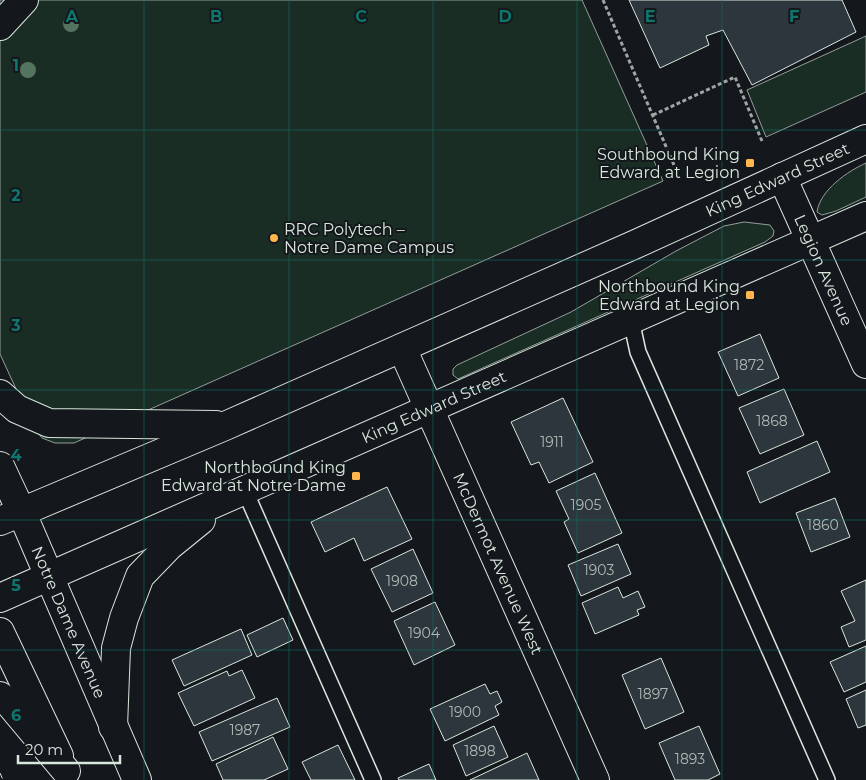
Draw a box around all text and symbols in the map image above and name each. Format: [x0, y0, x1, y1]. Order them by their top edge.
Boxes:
text: A [65, 7, 79, 26]
text: B [210, 7, 222, 26]
text: C [355, 7, 367, 26]
text: D [498, 7, 512, 26]
text: E [645, 7, 655, 26]
text: F [789, 7, 799, 26]
text: 1 [13, 56, 19, 75]
street label: King Edward Street [702, 138, 853, 221]
place label: Southbound King Edward at Legion [597, 145, 740, 182]
marker: Southbound King Edward at Legion [744, 157, 756, 169]
text: 2 [11, 186, 21, 205]
street label: Legion Avenue [791, 212, 857, 329]
place label: RRC Polytech – Notre Dame Campus [284, 220, 454, 257]
marker: RRC Polytech – Notre Dame Campus [268, 232, 280, 244]
place label: Northbound King Edward at Legion [598, 277, 740, 314]
marker: Northbound King Edward at Legion [744, 289, 756, 301]
text: 3 [10, 316, 21, 335]
house number: 1872 [734, 356, 764, 374]
street label: King Edward Street [358, 366, 509, 447]
house number: 1868 [756, 412, 788, 430]
house number: 1911 [540, 433, 564, 451]
text: 4 [10, 446, 22, 465]
place label: Northbound King Edward at Notre Dame [161, 458, 346, 495]
marker: Northbound King Edward at Notre Dame [350, 470, 362, 482]
street label: McDermot Avenue West [449, 470, 547, 658]
house number: 1905 [571, 496, 601, 514]
house number: 1860 [807, 516, 839, 534]
street label: Notre Dame Avenue [28, 543, 110, 701]
house number: 1903 [584, 561, 614, 579]
house number: 1908 [386, 572, 418, 590]
text: 5 [11, 576, 21, 595]
house number: 1904 [408, 624, 441, 642]
house number: 1897 [638, 685, 668, 703]
house number: 1900 [449, 703, 481, 721]
text: 6 [11, 706, 21, 725]
house number: 1987 [230, 721, 260, 739]
scale bar [18, 732, 120, 764]
text: 20 m [25, 740, 63, 759]
house number: 1898 [464, 742, 496, 760]
house number: 1893 [675, 750, 705, 768]

